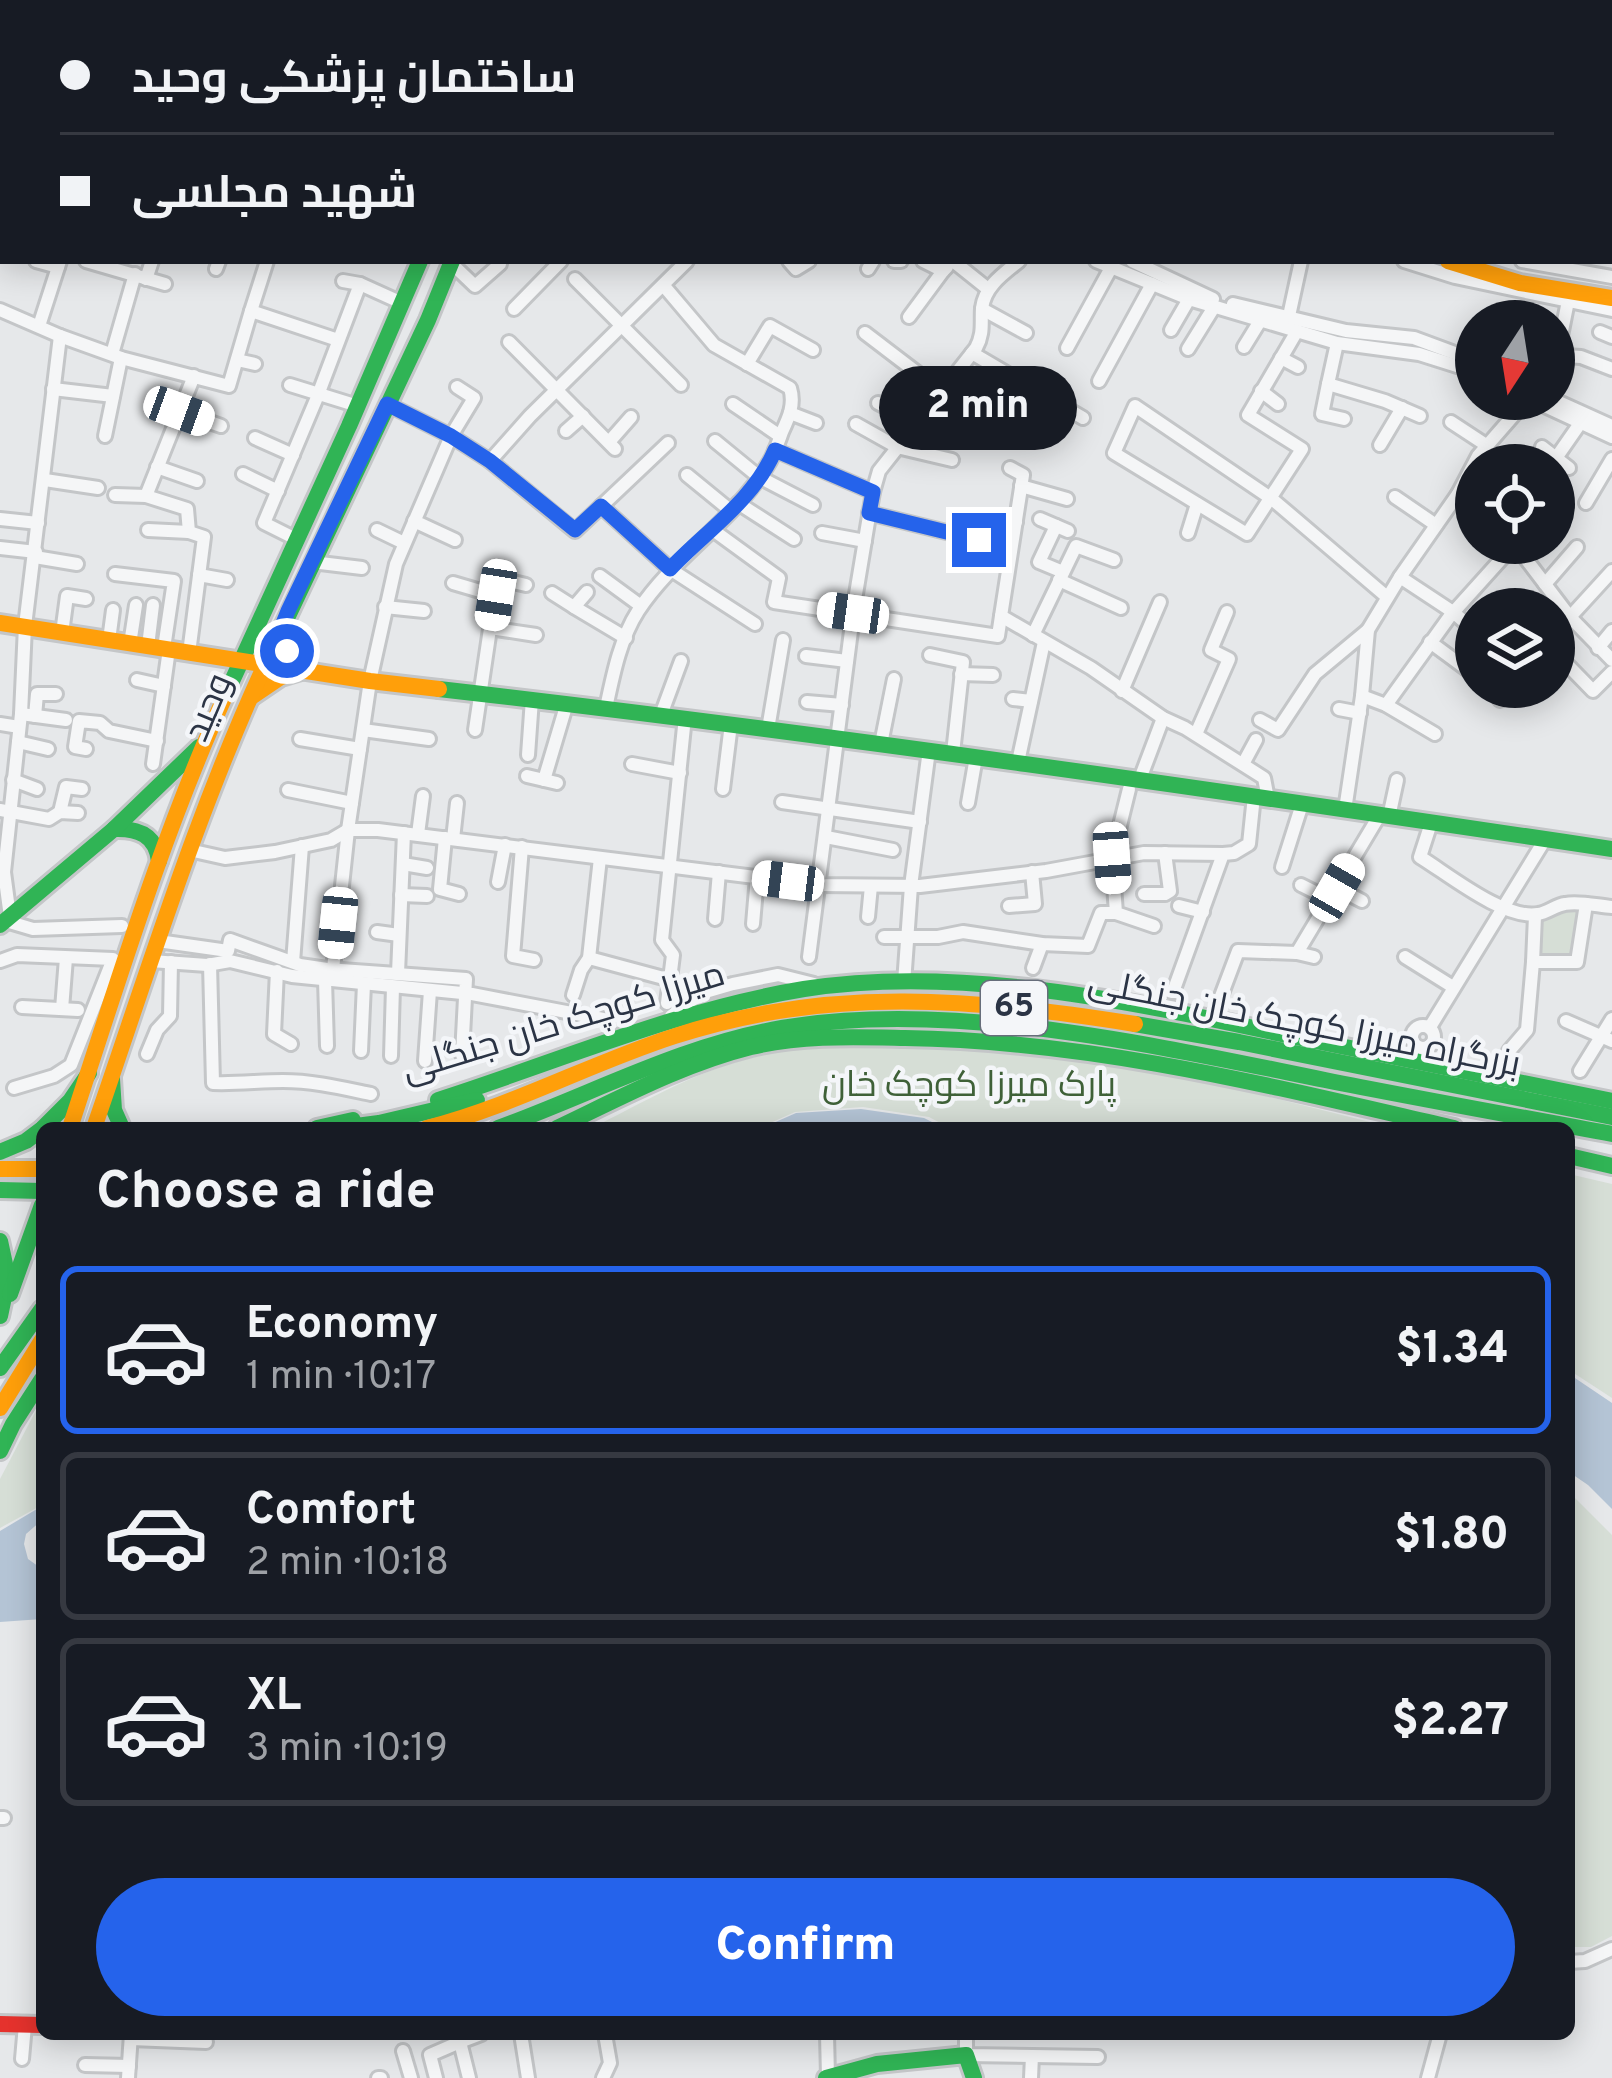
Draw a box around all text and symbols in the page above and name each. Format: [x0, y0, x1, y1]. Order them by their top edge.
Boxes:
text: ساختمان پزشکی وحید [132, 52, 576, 109]
text: شهید مجلسی [132, 167, 417, 224]
north arrow [1455, 300, 1575, 420]
map controls [1455, 300, 1575, 708]
callout: 2 min [880, 366, 1078, 450]
car [139, 382, 219, 440]
text: 2 min [926, 383, 1030, 432]
button: locate [1455, 444, 1575, 564]
route end [952, 513, 1006, 567]
car [473, 557, 519, 633]
button: layers [1455, 588, 1575, 708]
car [815, 590, 891, 636]
route start [260, 624, 314, 678]
street label: وحید [175, 667, 245, 749]
car [1092, 821, 1132, 895]
car [1303, 848, 1371, 928]
car [750, 859, 826, 903]
car [316, 885, 360, 961]
street label: میرزا کوچک خان جنگلی [397, 953, 731, 1095]
street label: بزرگراه میرزا کوچک خان جنگلی [1084, 961, 1524, 1089]
road number: 65 [981, 981, 1047, 1035]
park label: پارک میرزا کوچک خان [822, 1064, 1116, 1110]
text: Choose a ride [96, 1159, 436, 1228]
icon: car [102, 1296, 210, 1404]
text: Economy [246, 1297, 438, 1354]
text: $1.34 [1395, 1322, 1509, 1379]
text: 1 min · 10:17 [246, 1354, 436, 1403]
icon: car [102, 1482, 210, 1590]
text: Comfort [246, 1483, 416, 1540]
text: $1.80 [1394, 1508, 1509, 1565]
text: 2 min · 10:18 [246, 1540, 449, 1589]
icon: car [102, 1668, 210, 1776]
text: XL [246, 1669, 301, 1726]
text: $2.27 [1392, 1694, 1509, 1751]
text: 3 min · 10:19 [246, 1726, 448, 1775]
button: Confirm [96, 1878, 1515, 2016]

